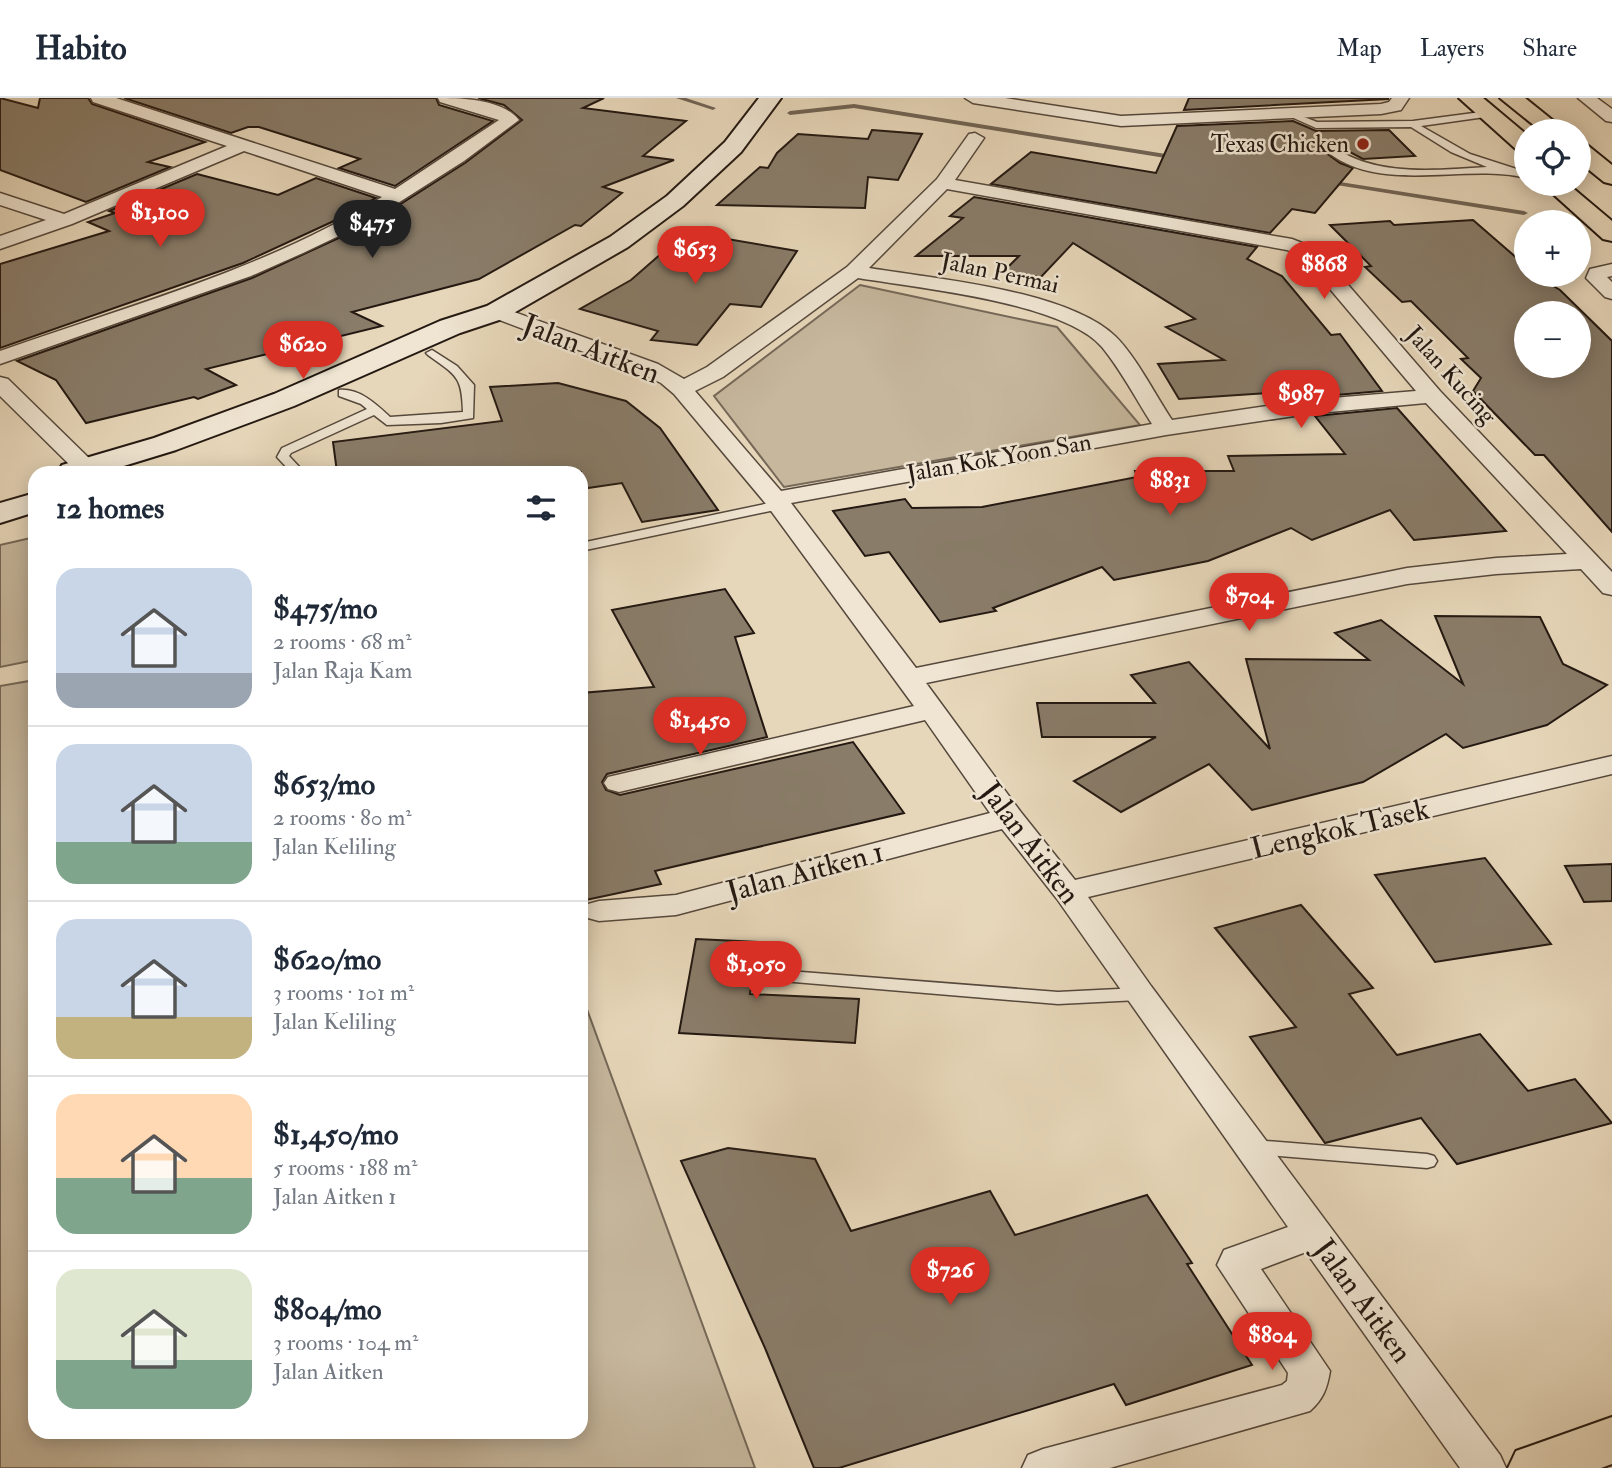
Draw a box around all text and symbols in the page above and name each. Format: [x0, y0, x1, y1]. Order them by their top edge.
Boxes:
text: Habito [35, 28, 127, 69]
text: Map [1337, 33, 1382, 64]
text: Layers [1420, 33, 1484, 64]
text: Share [1522, 33, 1577, 64]
map controls [1514, 119, 1591, 378]
button: locate [1514, 119, 1591, 196]
place label: Texas Chicken [1211, 129, 1349, 160]
marker: Texas Chicken [1355, 136, 1371, 152]
pin: $1,100 [103, 190, 217, 249]
text: $1,100 [131, 197, 189, 226]
pin: $475 [331, 200, 413, 260]
text: $475 [349, 208, 395, 237]
button: + [1514, 210, 1591, 287]
pin: $653 [654, 226, 736, 286]
text: $653 [673, 234, 717, 263]
pin: $868 [1283, 242, 1365, 301]
street label: Jalan Permai [937, 245, 1062, 301]
text: $868 [1301, 249, 1347, 278]
button: − [1514, 301, 1591, 378]
street label: Jalan Aitken [516, 306, 665, 392]
street label: Jalan Kucing [1398, 319, 1504, 431]
pin: $620 [262, 322, 344, 381]
text: $620 [279, 329, 327, 358]
pin: $987 [1260, 370, 1342, 430]
text: $987 [1278, 378, 1324, 407]
street label: Jalan Kok Yoon San [903, 426, 1094, 490]
pin: $831 [1129, 458, 1211, 517]
text: $831 [1150, 465, 1190, 494]
icon: filters [522, 489, 560, 527]
text: 12 homes [56, 490, 164, 527]
pin: $704 [1208, 574, 1290, 633]
text: $704 [1225, 581, 1273, 610]
text: $475/mo [273, 590, 377, 627]
icon: home [112, 596, 196, 680]
text: 2 rooms · 68 m² [273, 627, 412, 656]
text: Jalan Raja Kam [273, 656, 412, 685]
pin: $1,450 [643, 698, 757, 757]
text: $1,450 [669, 705, 731, 734]
text: $653/mo [273, 766, 375, 803]
icon: home [112, 772, 196, 856]
street label: Jalan Aitken [971, 774, 1088, 912]
street label: Lengkok Tasek [1247, 791, 1433, 867]
text: 2 rooms · 80 m² [273, 803, 412, 832]
text: Jalan Keliling [273, 832, 396, 861]
street label: Jalan Aitken 1 [721, 833, 888, 911]
text: $620/mo [273, 941, 381, 978]
pin: $1,050 [699, 942, 813, 1001]
icon: home [112, 947, 196, 1031]
text: $1,050 [726, 949, 786, 978]
text: 3 rooms · 101 m² [273, 978, 414, 1007]
text: Jalan Keliling [273, 1007, 396, 1036]
text: $1,450/mo [273, 1116, 398, 1153]
icon: home [112, 1122, 196, 1206]
text: 5 rooms · 188 m² [273, 1153, 417, 1182]
text: Jalan Aitken 1 [273, 1182, 397, 1211]
street label: Jalan Aitken [1305, 1231, 1420, 1370]
pin: $726 [909, 1248, 991, 1307]
text: $726 [927, 1255, 973, 1284]
text: $804/mo [273, 1291, 382, 1328]
icon: home [112, 1297, 196, 1381]
pin: $804 [1231, 1312, 1313, 1372]
text: $804 [1248, 1320, 1296, 1349]
text: 3 rooms · 104 m² [273, 1328, 419, 1357]
text: Jalan Aitken [273, 1357, 384, 1386]

